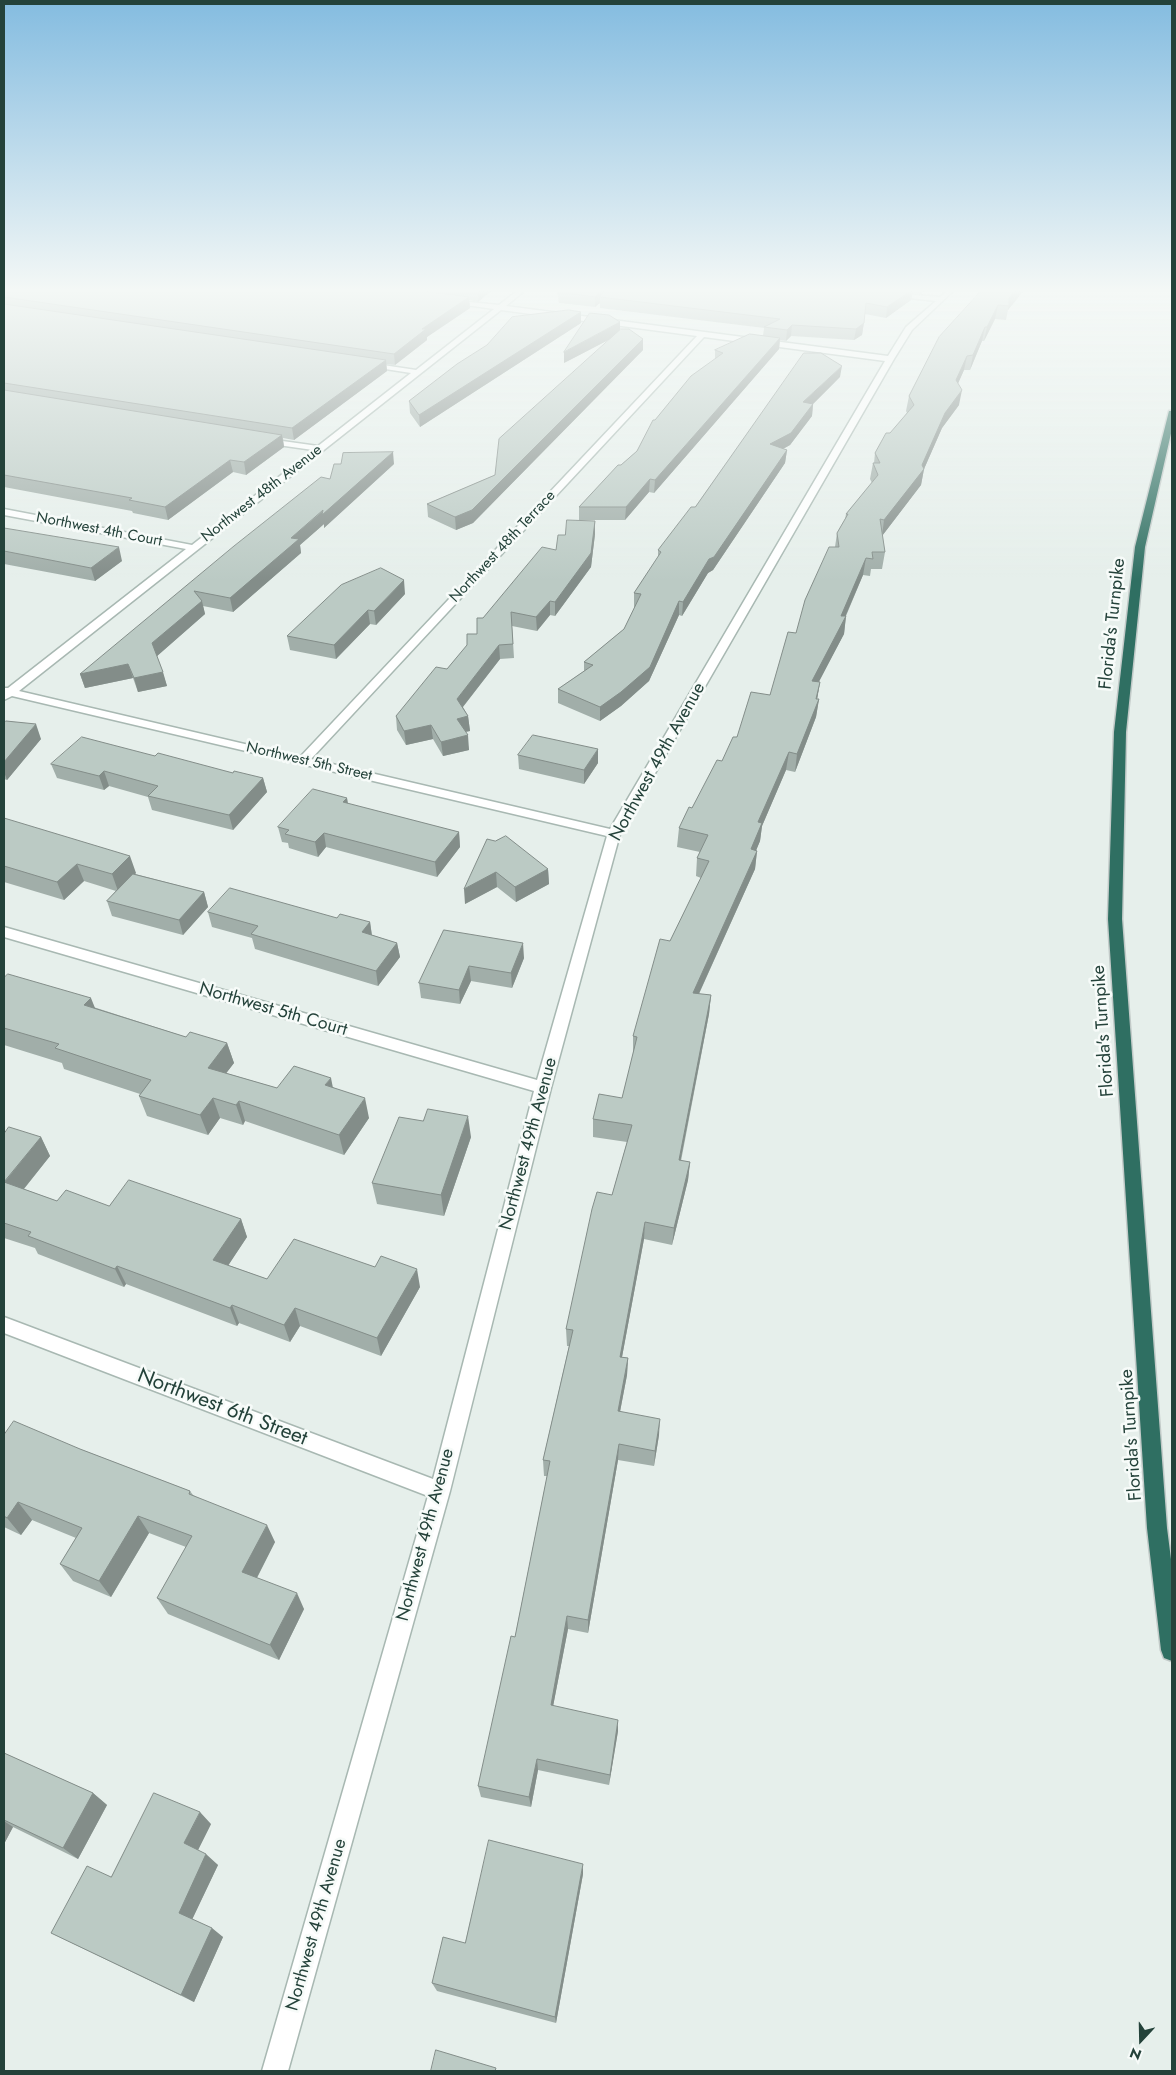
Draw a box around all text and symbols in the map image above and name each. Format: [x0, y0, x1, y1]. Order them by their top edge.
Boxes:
street label: Northwest 48th Avenue [198, 441, 326, 547]
street label: Northwest 48th Terrace [446, 487, 560, 607]
street label: Northwest 4th Court [34, 509, 164, 551]
street label: Florida's Turnpike [1095, 557, 1131, 691]
street label: Northwest 49th Avenue [605, 679, 711, 845]
street label: Northwest 5th Street [244, 739, 374, 785]
street label: Florida's Turnpike [1089, 964, 1119, 1098]
street label: Northwest 5th Court [196, 978, 350, 1042]
street label: Northwest 49th Avenue [496, 1055, 562, 1233]
street label: Northwest 6th Street [133, 1364, 311, 1452]
street label: Florida's Turnpike [1117, 1368, 1147, 1502]
street label: Northwest 49th Avenue [393, 1446, 459, 1624]
street label: Northwest 49th Avenue [282, 1836, 352, 2014]
north arrow [1116, 2015, 1166, 2065]
text: N [1127, 2043, 1144, 2065]

